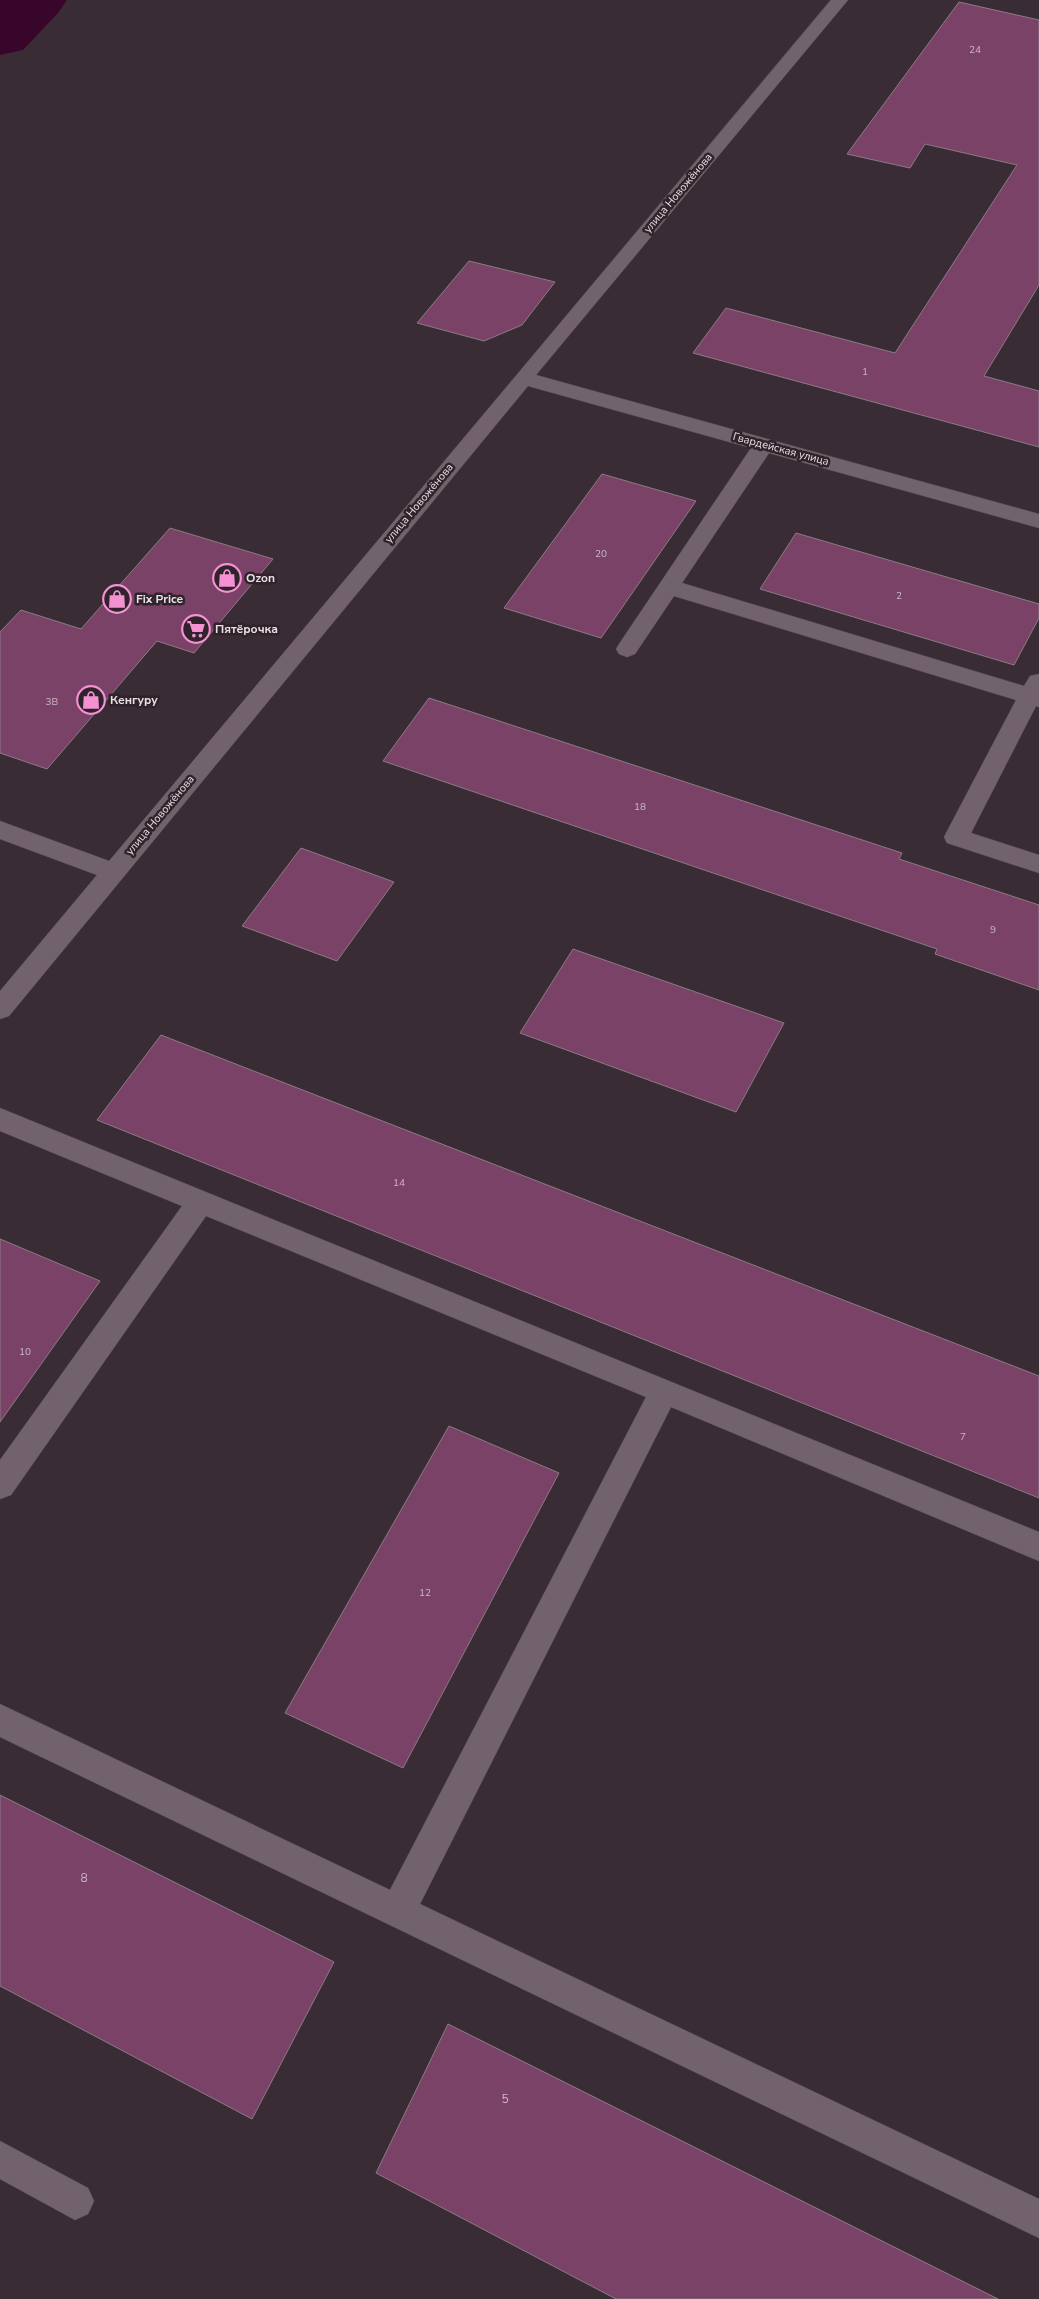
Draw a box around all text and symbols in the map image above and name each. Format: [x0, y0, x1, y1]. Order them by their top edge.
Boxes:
house number: 24 [969, 43, 981, 57]
street label: улица Новожёнова [640, 150, 716, 236]
house number: 1 [862, 365, 868, 379]
street label: Гвардейская улица [731, 429, 831, 469]
street label: улица Новожёнова [381, 460, 457, 546]
house number: 20 [595, 547, 607, 561]
shop icon: Ozon [212, 563, 242, 593]
place label: Ozon [246, 570, 275, 586]
shop icon: Fix Price [102, 584, 132, 614]
house number: 2 [896, 589, 902, 603]
place label: Fix Price [136, 591, 184, 607]
supermarket icon: Пятёрочка [181, 614, 211, 644]
place label: Пятёрочка [215, 621, 278, 637]
shop icon: Кенгуру [76, 685, 106, 715]
place label: Кенгуру [110, 692, 158, 708]
house number: 3В [46, 695, 59, 709]
street label: улица Новожёнова [122, 772, 198, 858]
house number: 18 [634, 800, 646, 814]
house number: 9 [990, 923, 996, 937]
house number: 14 [393, 1176, 405, 1190]
house number: 10 [19, 1345, 31, 1359]
house number: 7 [960, 1430, 966, 1444]
house number: 12 [419, 1586, 431, 1600]
house number: 8 [80, 1870, 88, 1886]
house number: 5 [501, 2091, 509, 2107]

